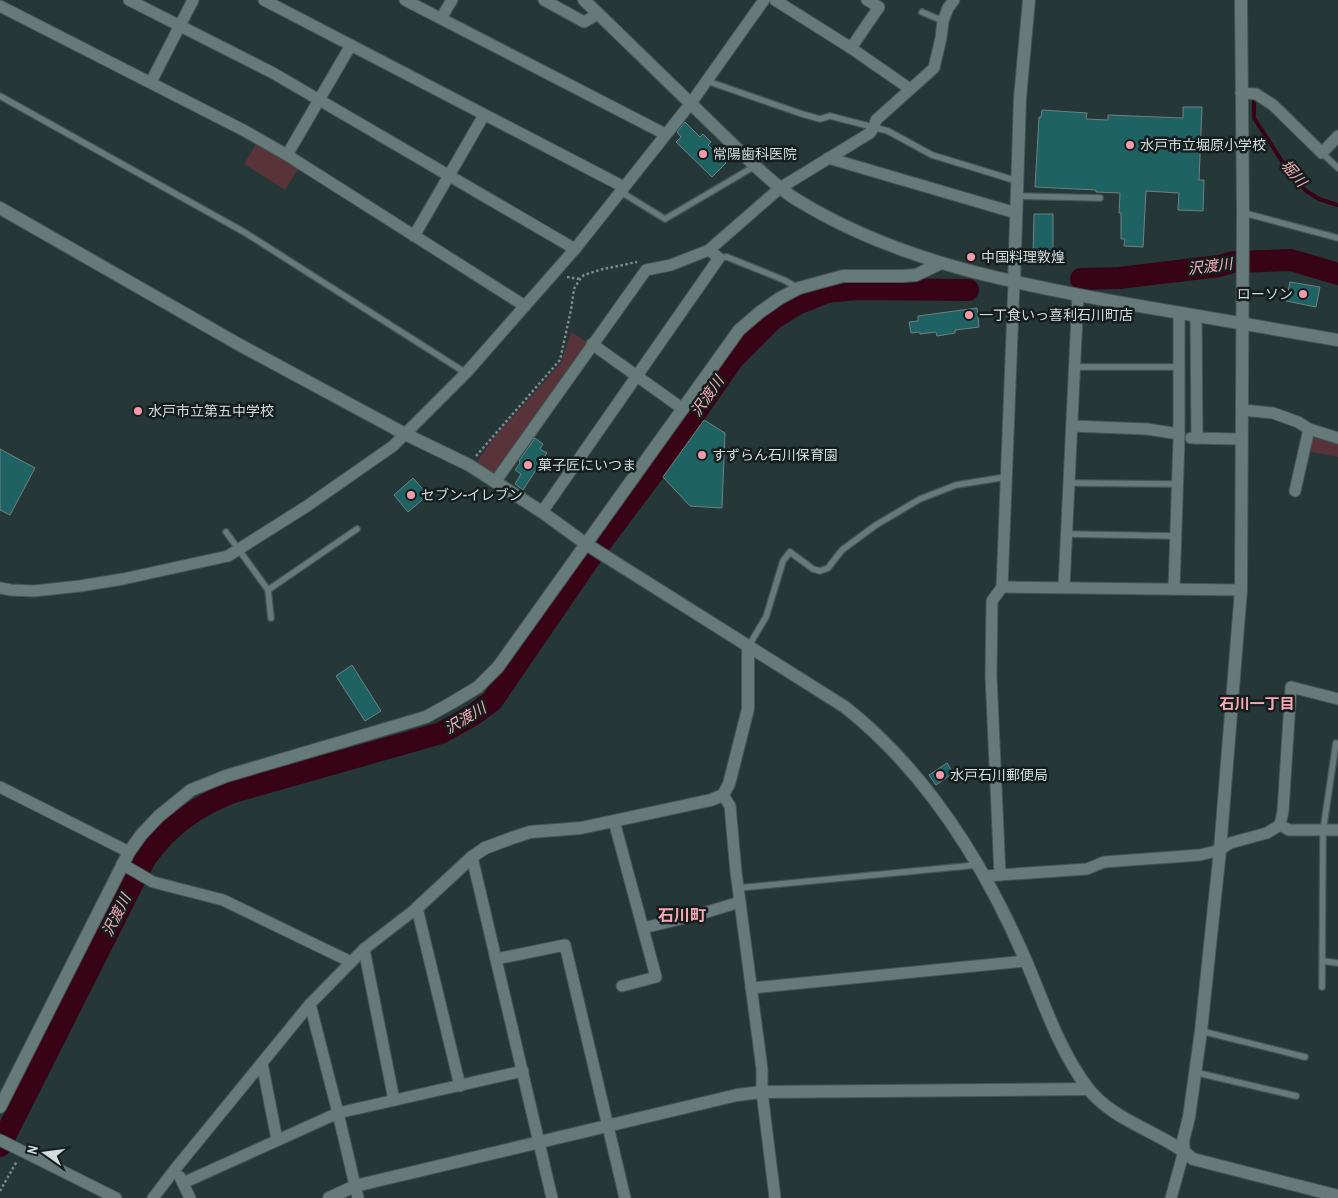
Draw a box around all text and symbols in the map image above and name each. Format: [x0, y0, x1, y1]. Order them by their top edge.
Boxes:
place label: 水戸市立堀原小学校 [1140, 136, 1266, 154]
marker: 水戸市立堀原小学校 [1124, 139, 1136, 151]
place label: 常陽歯科医院 [713, 145, 797, 163]
marker: 常陽歯科医院 [697, 148, 709, 160]
water label: 堀川 [1276, 155, 1313, 193]
place label: 中国料理敦煌 [981, 248, 1065, 266]
marker: 中国料理敦煌 [965, 251, 977, 263]
water label: 沢渡川 [1186, 253, 1236, 279]
place label: ローソン [1237, 285, 1293, 303]
marker: ローソン [1297, 288, 1309, 300]
place label: 一丁食いっ喜利石川町店 [979, 306, 1133, 324]
marker: 一丁食いっ喜利石川町店 [963, 309, 975, 321]
water label: 沢渡川 [685, 370, 730, 420]
place label: 水戸市立第五中学校 [148, 402, 274, 420]
marker: 水戸市立第五中学校 [132, 405, 144, 417]
place label: すずらん石川保育園 [712, 446, 838, 464]
marker: すずらん石川保育園 [696, 449, 708, 461]
place label: 菓子匠にいつま [538, 456, 636, 474]
marker: 菓子匠にいつま [522, 459, 534, 471]
place label: セブン-イレブン [421, 486, 523, 504]
marker: セブン-イレブン [405, 489, 417, 501]
district label: 石川一丁目 [1219, 693, 1295, 714]
water label: 沢渡川 [440, 696, 491, 739]
place label: 水戸石川郵便局 [950, 766, 1048, 784]
marker: 水戸石川郵便局 [934, 769, 946, 781]
water label: 沢渡川 [96, 888, 136, 940]
district label: 石川町 [658, 904, 706, 926]
north arrow [20, 1128, 70, 1178]
text: N [23, 1144, 42, 1156]

